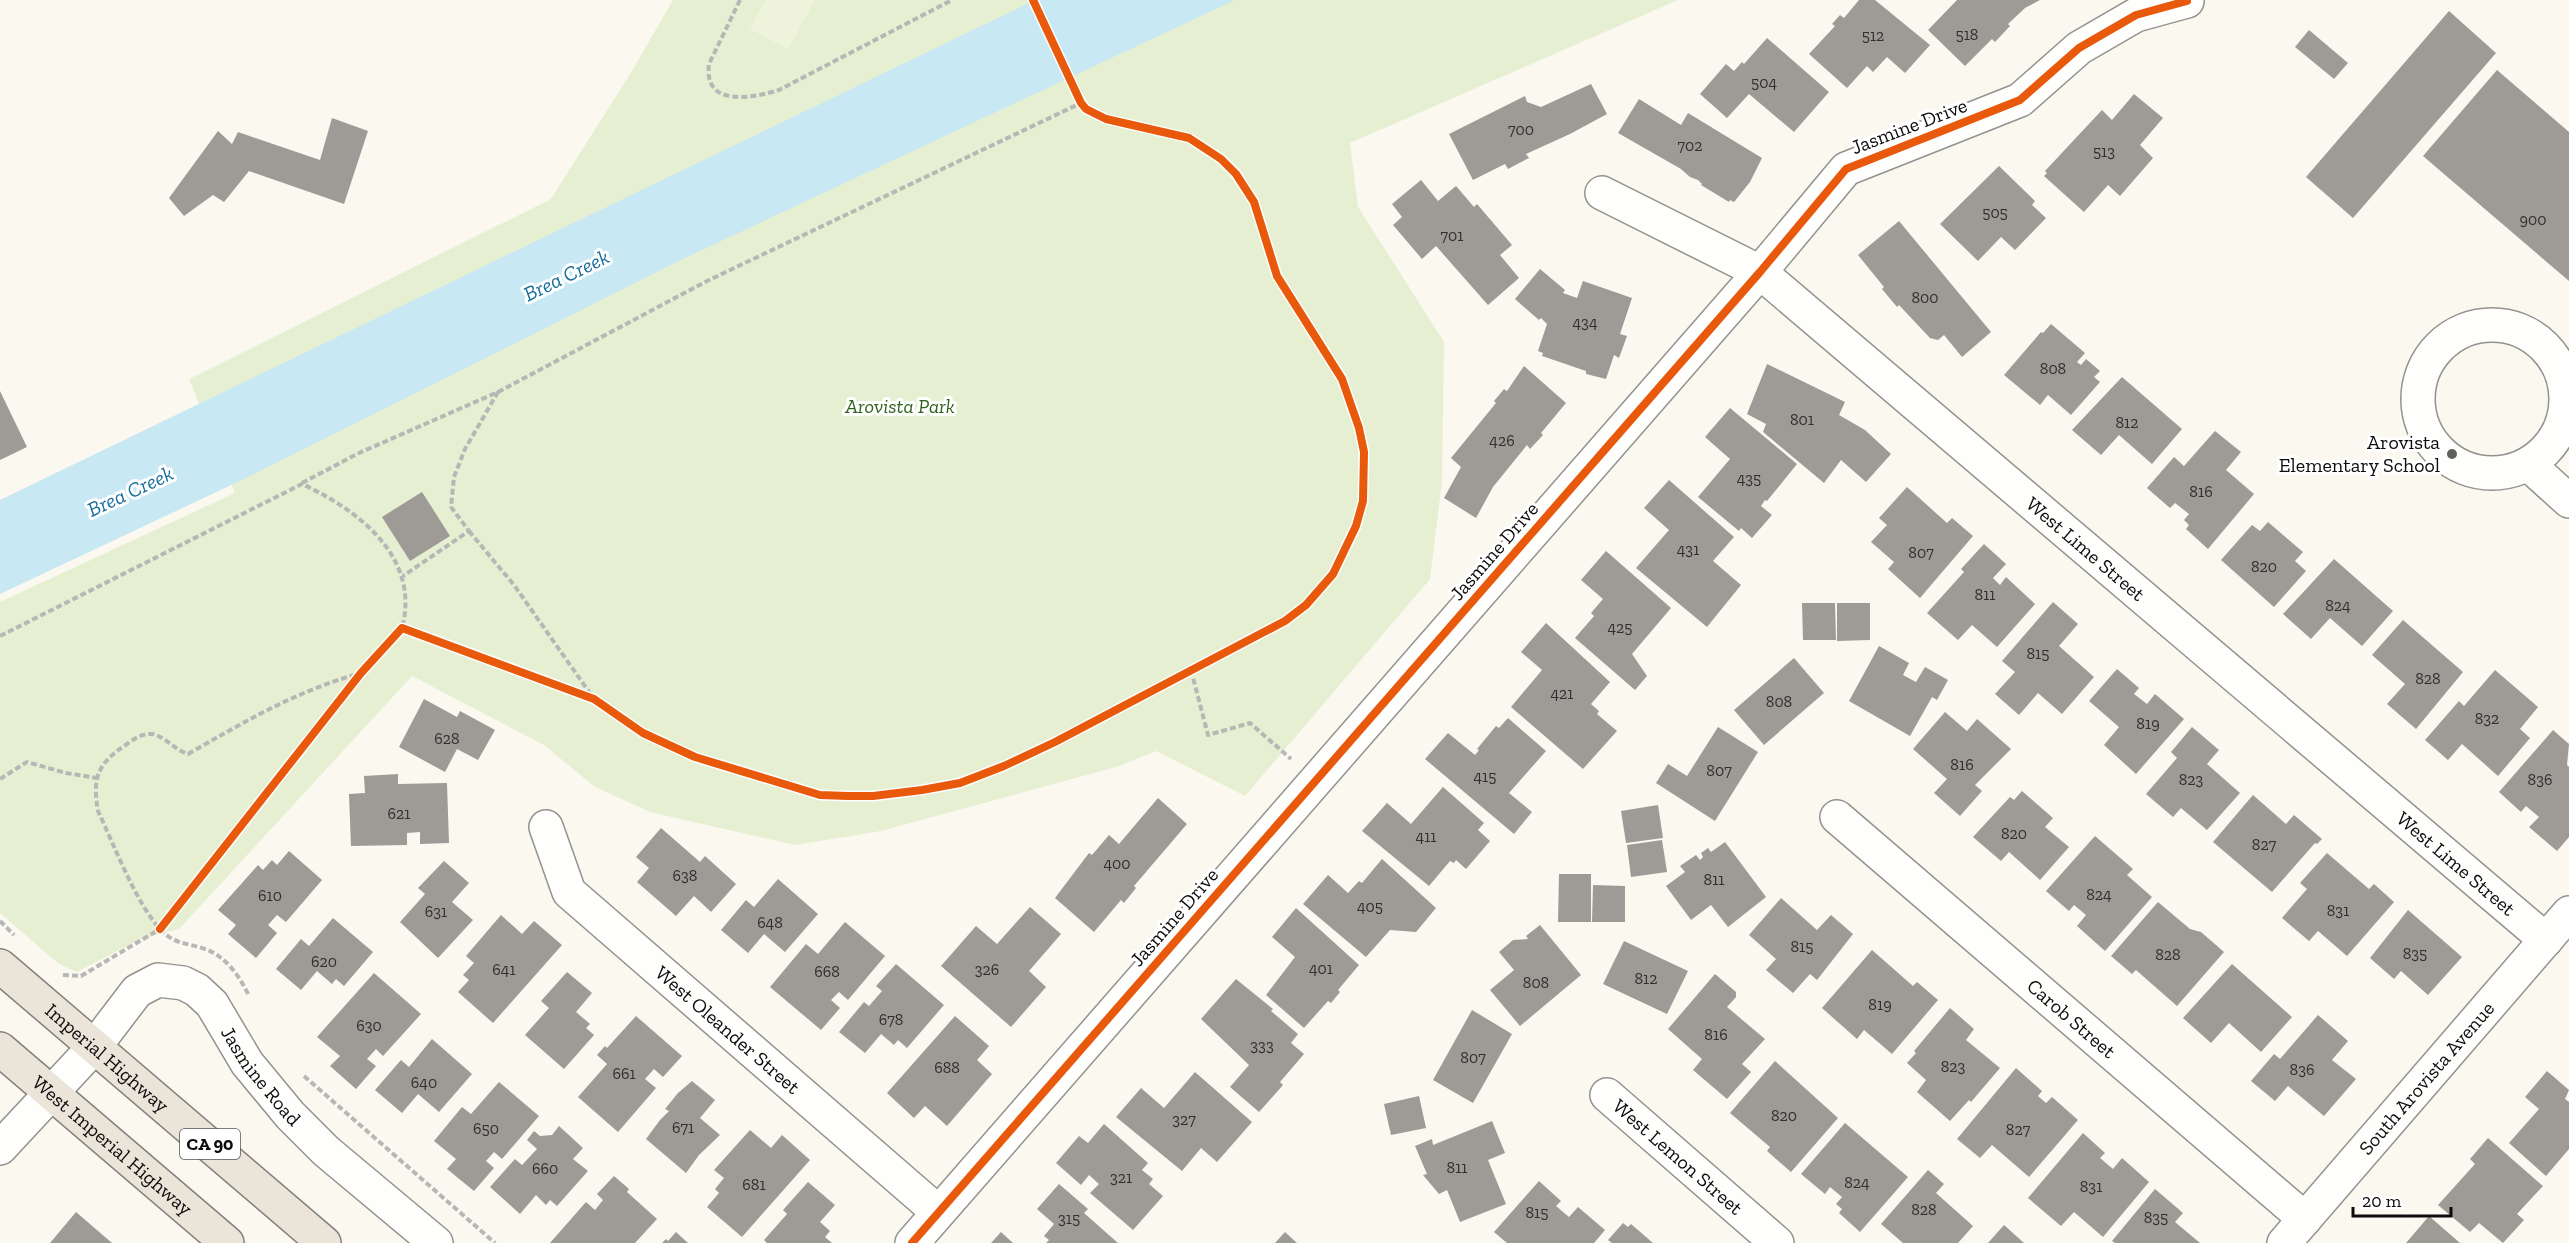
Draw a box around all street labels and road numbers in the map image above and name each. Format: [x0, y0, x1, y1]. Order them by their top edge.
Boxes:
street label: Jasmine Drive [1848, 93, 1970, 159]
street label: West Lime Street [2021, 492, 2150, 606]
street label: Jasmine Drive [1445, 497, 1543, 605]
street label: West Lime Street [2392, 806, 2521, 921]
street label: Jasmine Drive [1125, 863, 1223, 971]
street label: West Oleander Street [650, 960, 805, 1099]
street label: Carob Street [2022, 974, 2121, 1063]
street label: South Arovista Avenue [2354, 996, 2499, 1160]
street label: Imperial Highway [40, 998, 174, 1118]
street label: Jasmine Road [216, 1022, 306, 1131]
street label: West Imperial Highway [28, 1070, 198, 1221]
street label: West Lemon Street [1608, 1094, 1748, 1220]
road number: CA 90 [180, 1129, 240, 1159]

